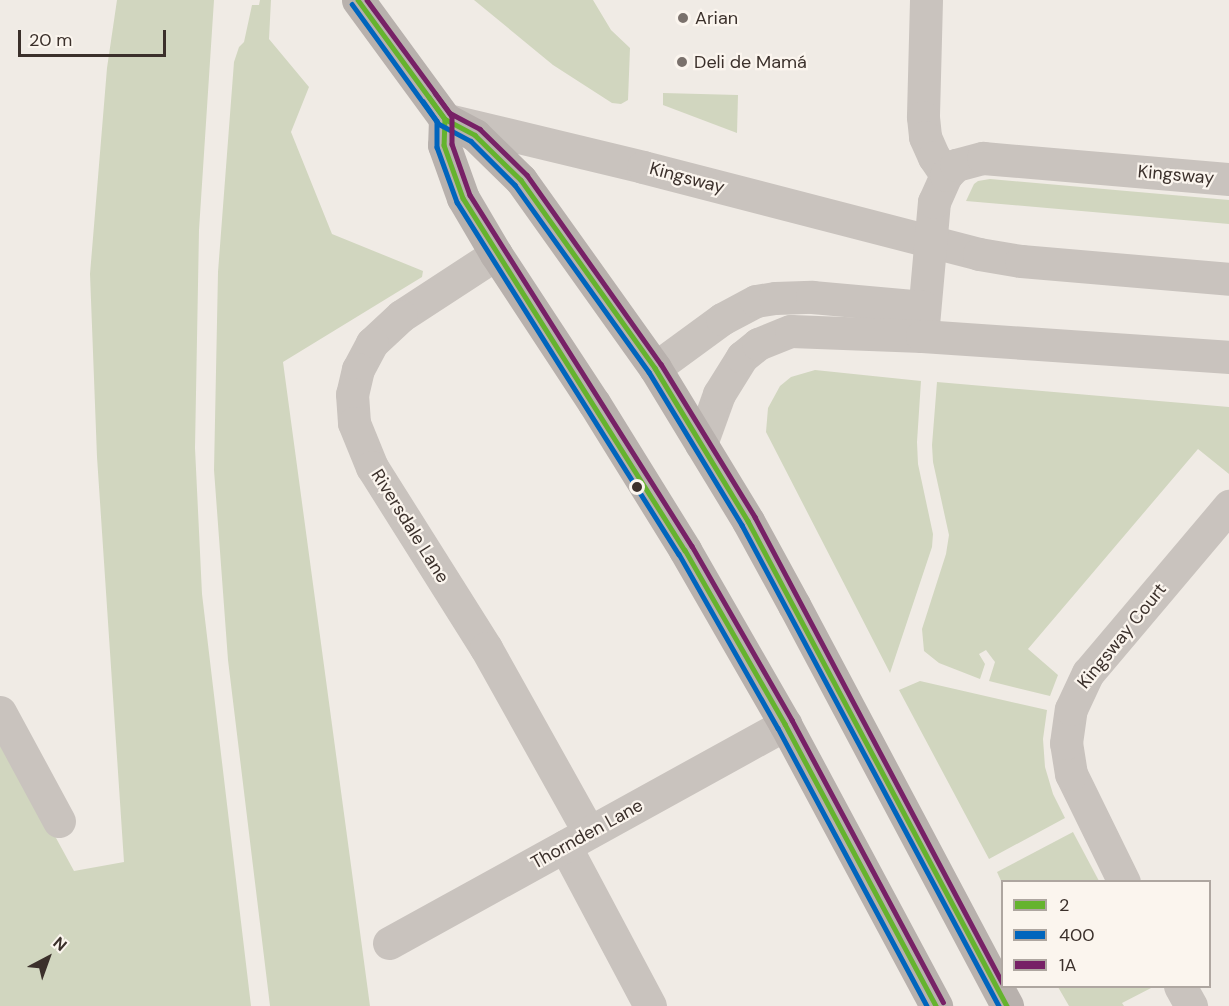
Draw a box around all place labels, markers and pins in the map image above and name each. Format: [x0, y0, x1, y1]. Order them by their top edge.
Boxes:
place label: Arian [695, 7, 738, 29]
marker: Arian [676, 11, 690, 25]
place label: Deli de Mamá [694, 51, 807, 73]
marker: Deli de Mamá [675, 55, 689, 69]
unlabelled marker [631, 481, 643, 493]

